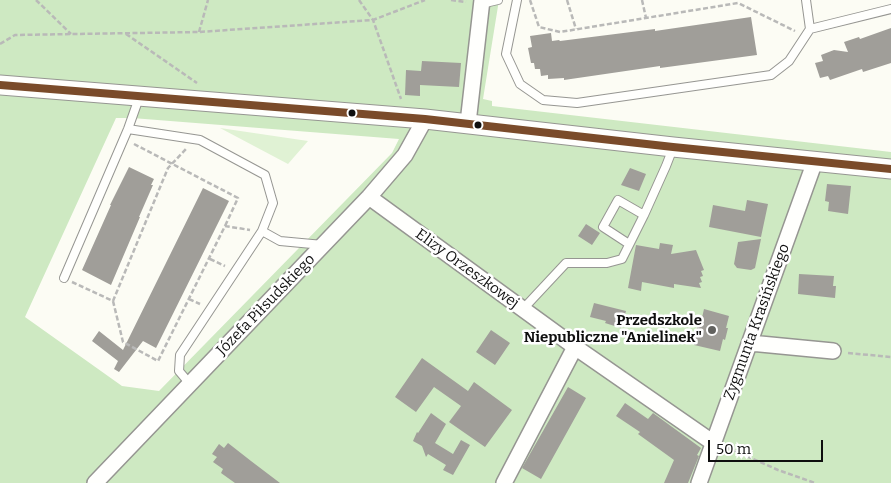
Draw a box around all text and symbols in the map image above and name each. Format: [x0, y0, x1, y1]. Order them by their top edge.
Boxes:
unlabelled marker [347, 108, 357, 118]
unlabelled marker [473, 120, 483, 130]
street label: Elizy Orzeszkowej [412, 225, 522, 313]
street label: Zygmunta Krasińskiego [720, 241, 794, 403]
street label: Józefa Piłsudskiego [213, 251, 319, 359]
place label: Przedszkole Niepubliczne "Anielinek" [524, 312, 702, 347]
marker: Przedszkole Niepubliczne "Anielinek" [706, 324, 718, 336]
scale bar [711, 430, 826, 462]
text: 50 m [716, 440, 751, 458]

